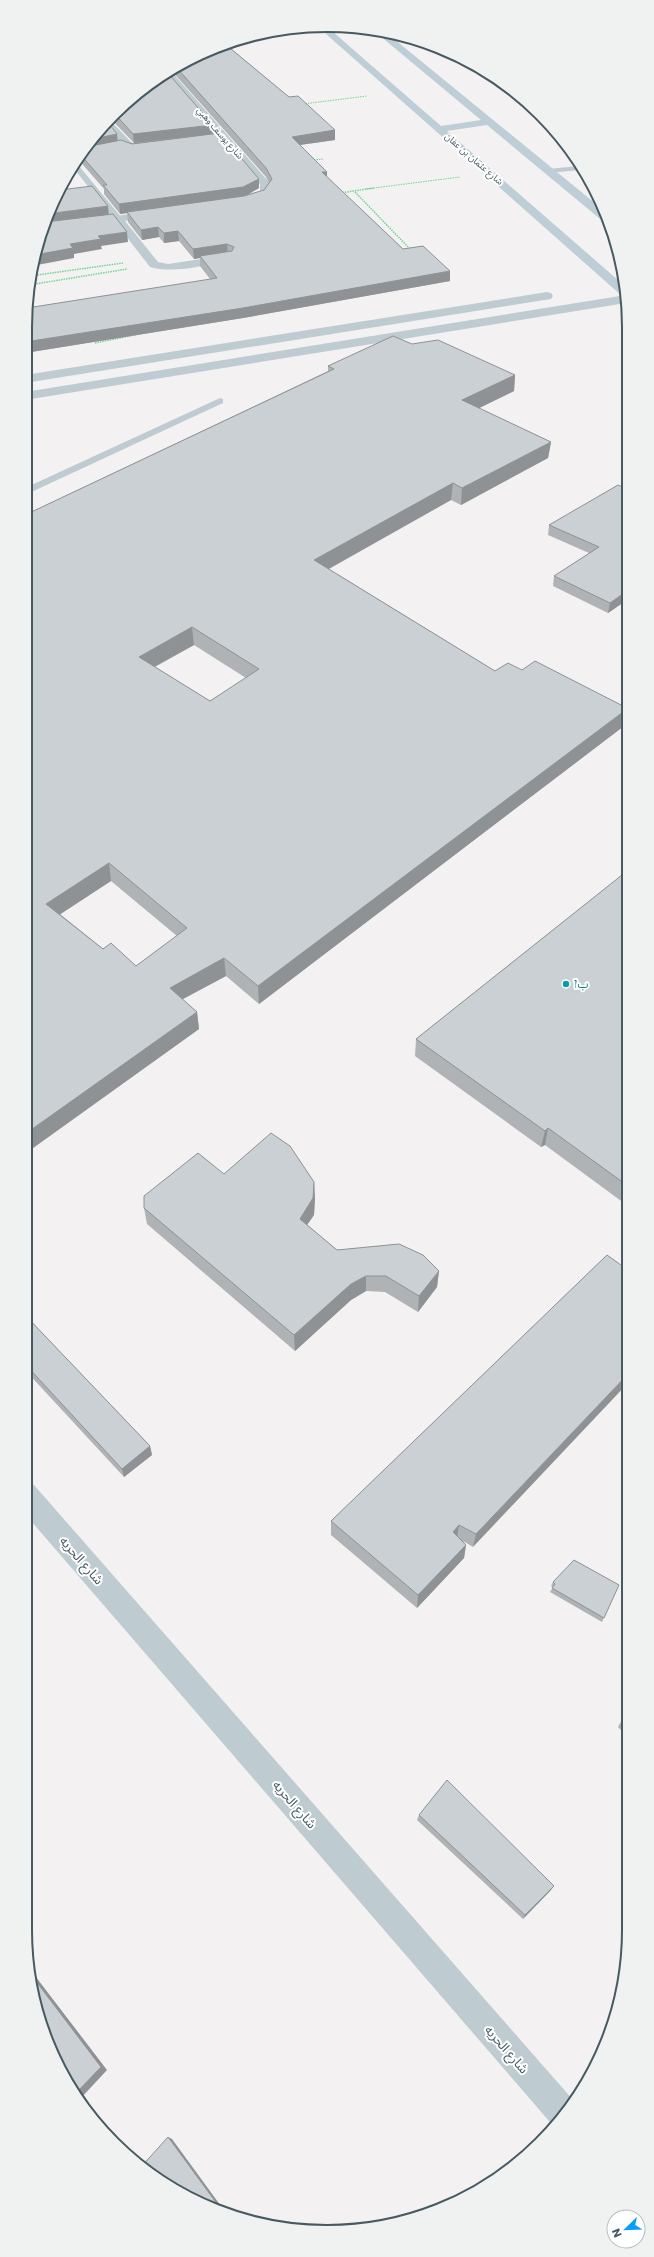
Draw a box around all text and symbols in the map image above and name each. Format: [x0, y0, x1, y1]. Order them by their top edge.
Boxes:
street label: شارع يوسف وهبي [193, 104, 246, 162]
street label: شارع عثمان بن عفان [442, 130, 506, 188]
place label: ب1 [574, 976, 589, 992]
marker: ب1 [561, 979, 571, 989]
street label: شارع الحريه [54, 1532, 108, 1589]
street label: شارع الحريه [267, 1776, 321, 1833]
street label: شارع الحريه [479, 2021, 533, 2078]
north arrow [606, 2209, 646, 2249]
text: N [608, 2226, 626, 2240]

